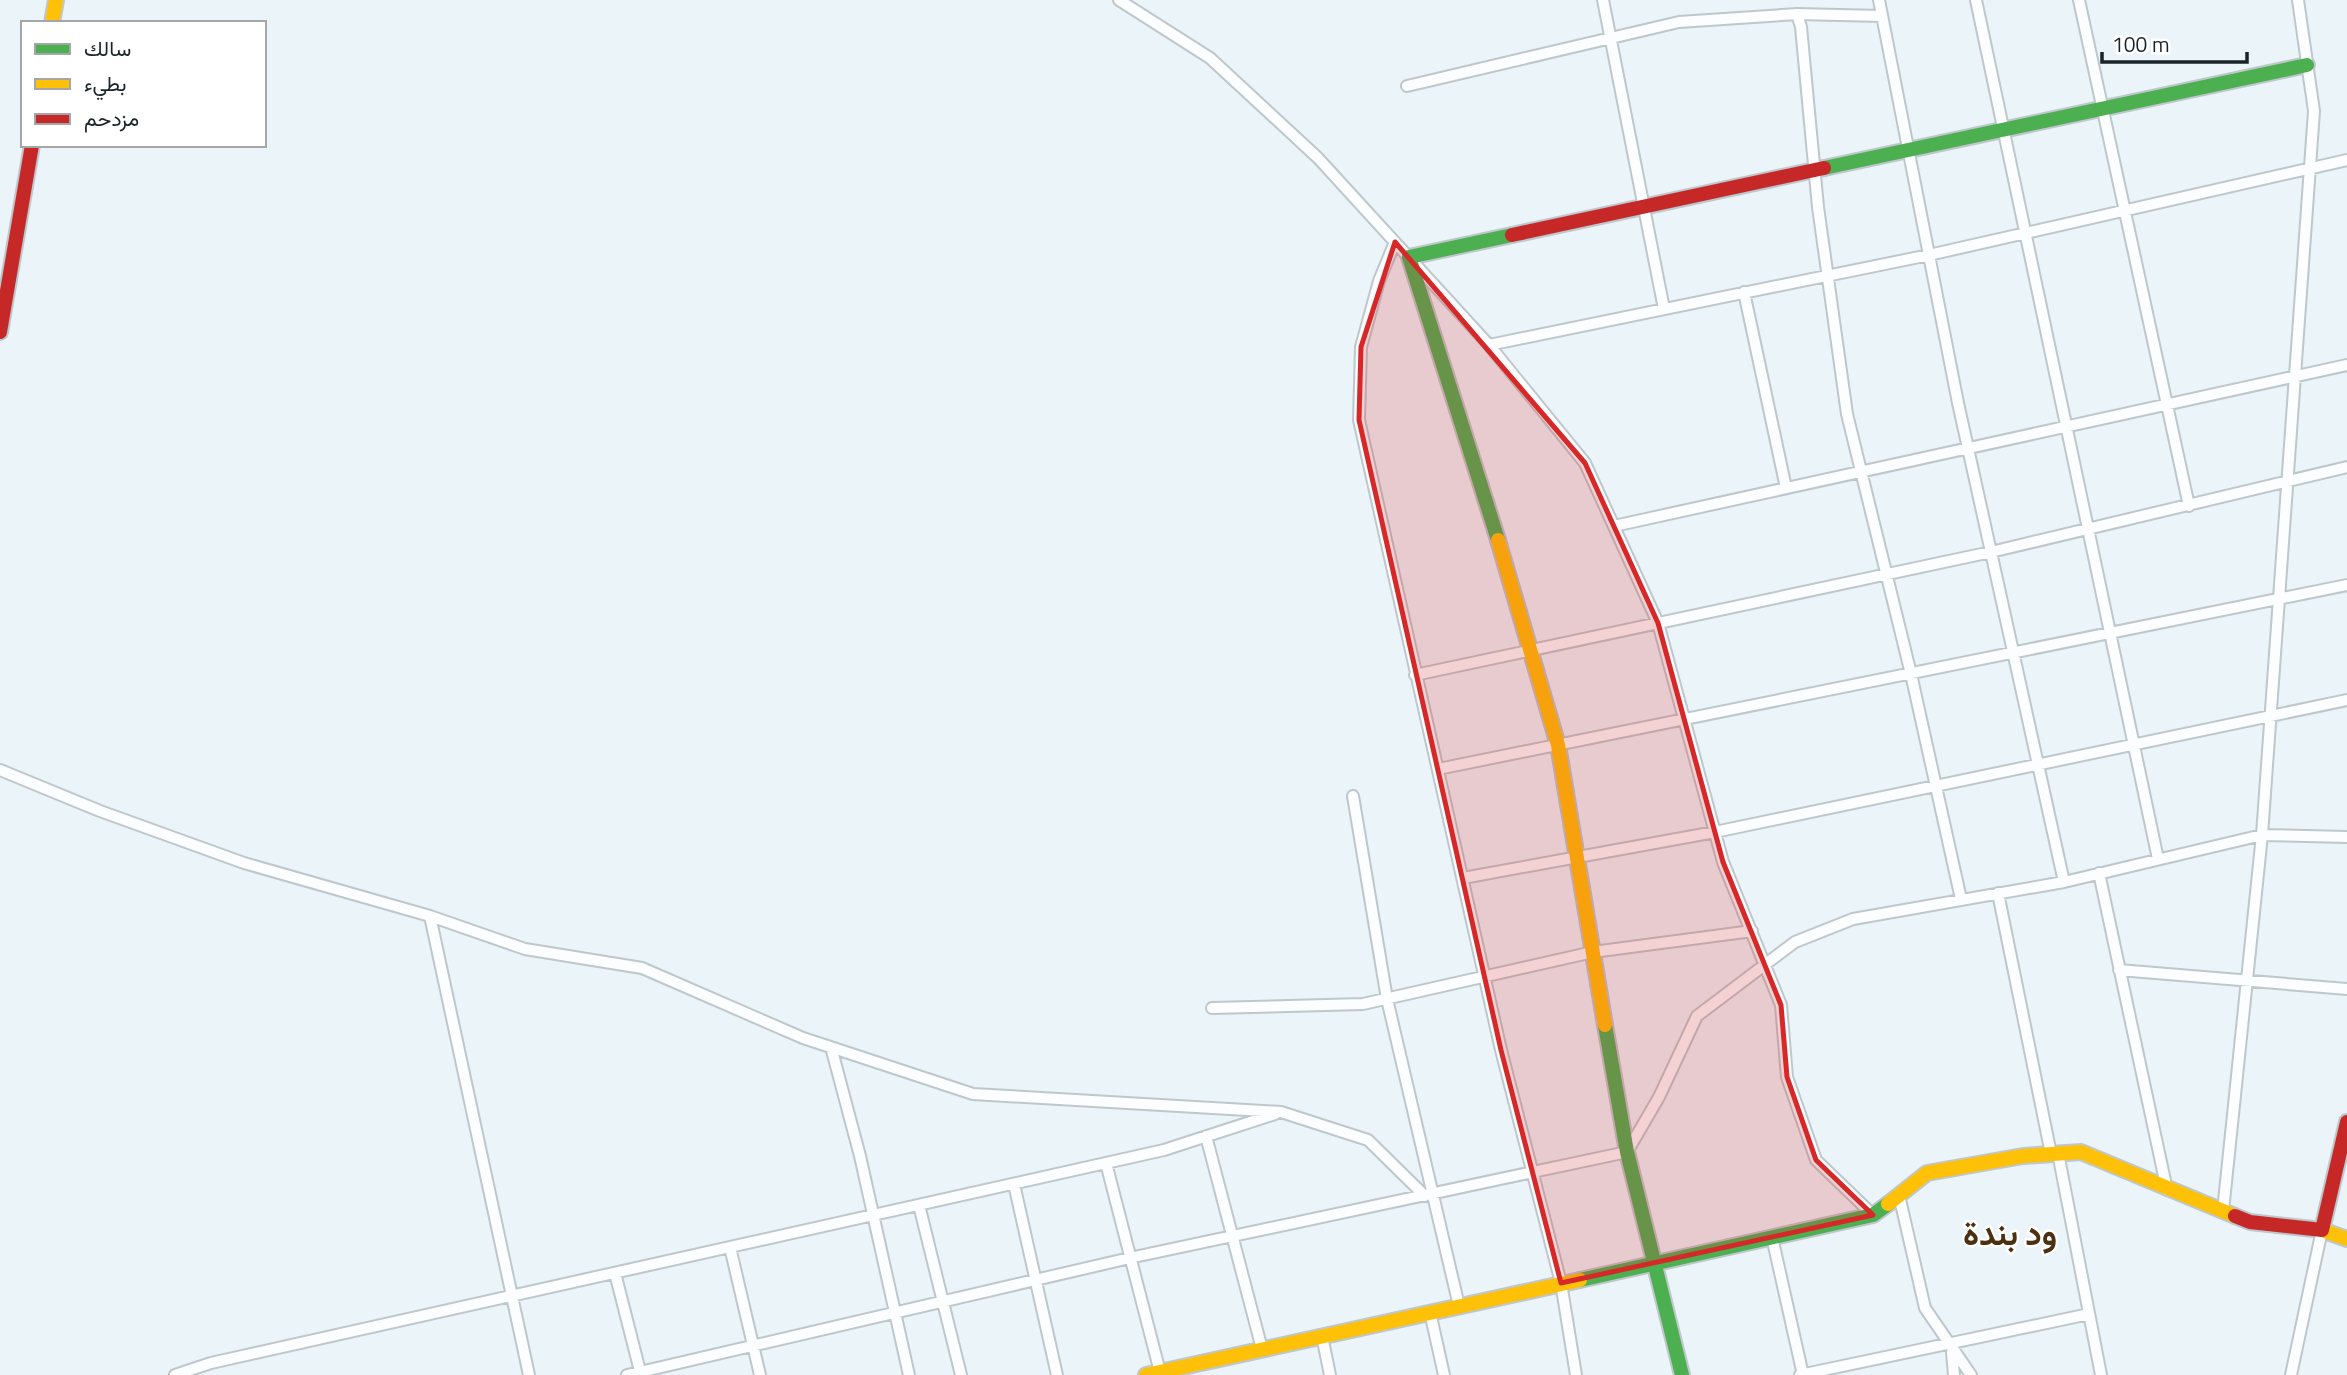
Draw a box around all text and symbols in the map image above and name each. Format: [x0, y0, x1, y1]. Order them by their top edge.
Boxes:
legend [21, 21, 266, 147]
scale bar [2102, 21, 2247, 65]
text: 100 m [2112, 28, 2169, 60]
text: سالك [84, 32, 131, 64]
text: بطيء [84, 67, 127, 101]
text: مزدحم [84, 102, 139, 134]
district label: ود بندة [1963, 1208, 2057, 1258]

